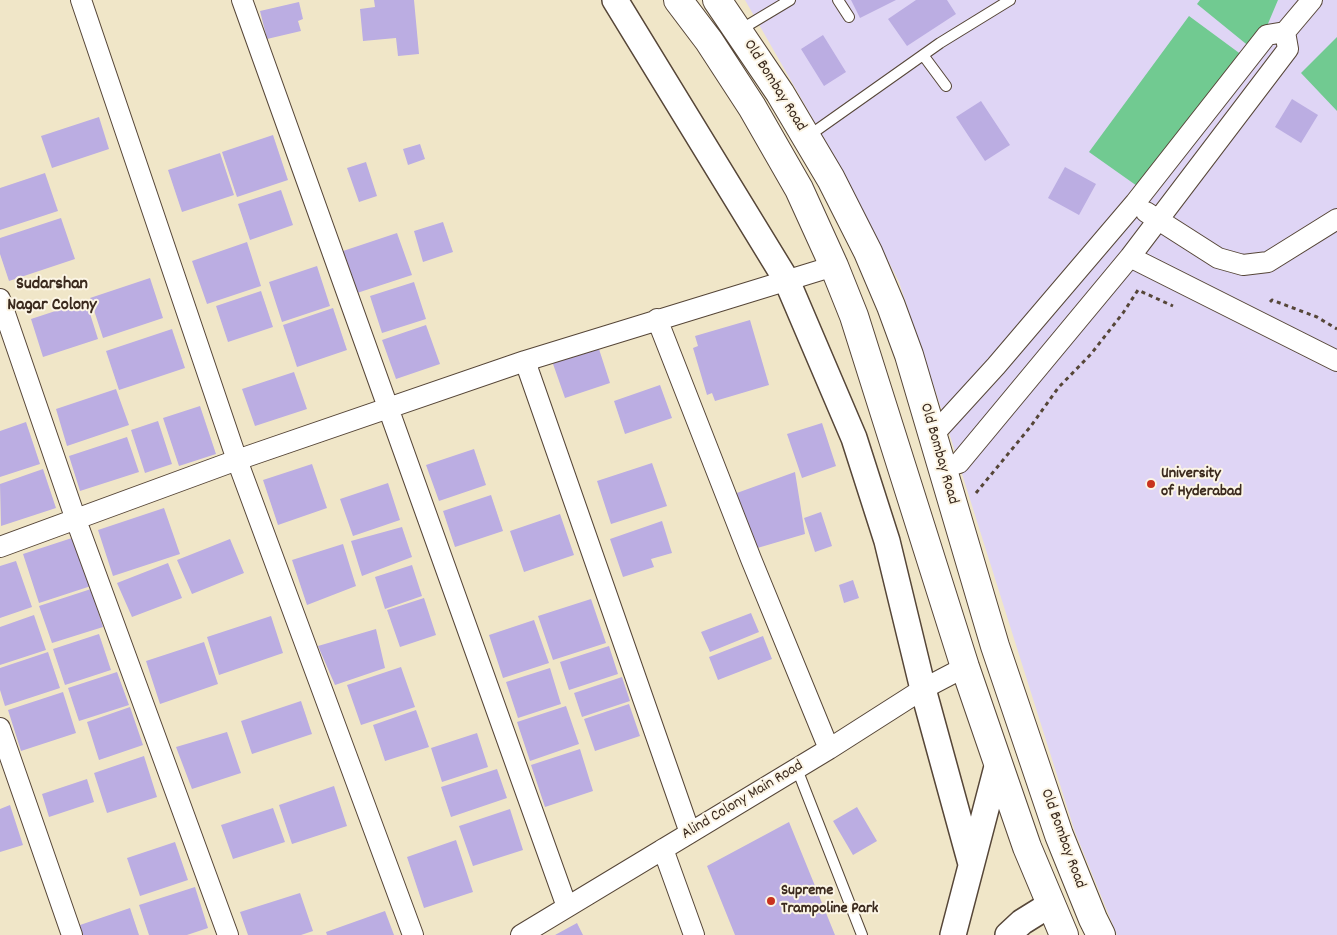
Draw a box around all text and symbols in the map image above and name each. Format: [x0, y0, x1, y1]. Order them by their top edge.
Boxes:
street label: Old Bombay Road [738, 37, 810, 135]
district label: Sudarshan Nagar Colony [7, 275, 97, 318]
street label: Old Bombay Road [914, 401, 962, 507]
place label: University of Hyderabad [1161, 465, 1242, 503]
marker: University of Hyderabad [1145, 478, 1157, 490]
street label: Alind Colony Main Road [679, 757, 807, 845]
street label: Old Bombay Road [1035, 787, 1089, 891]
place label: Supreme Trampoline Park [781, 882, 878, 920]
marker: Supreme Trampoline Park [765, 895, 777, 907]

